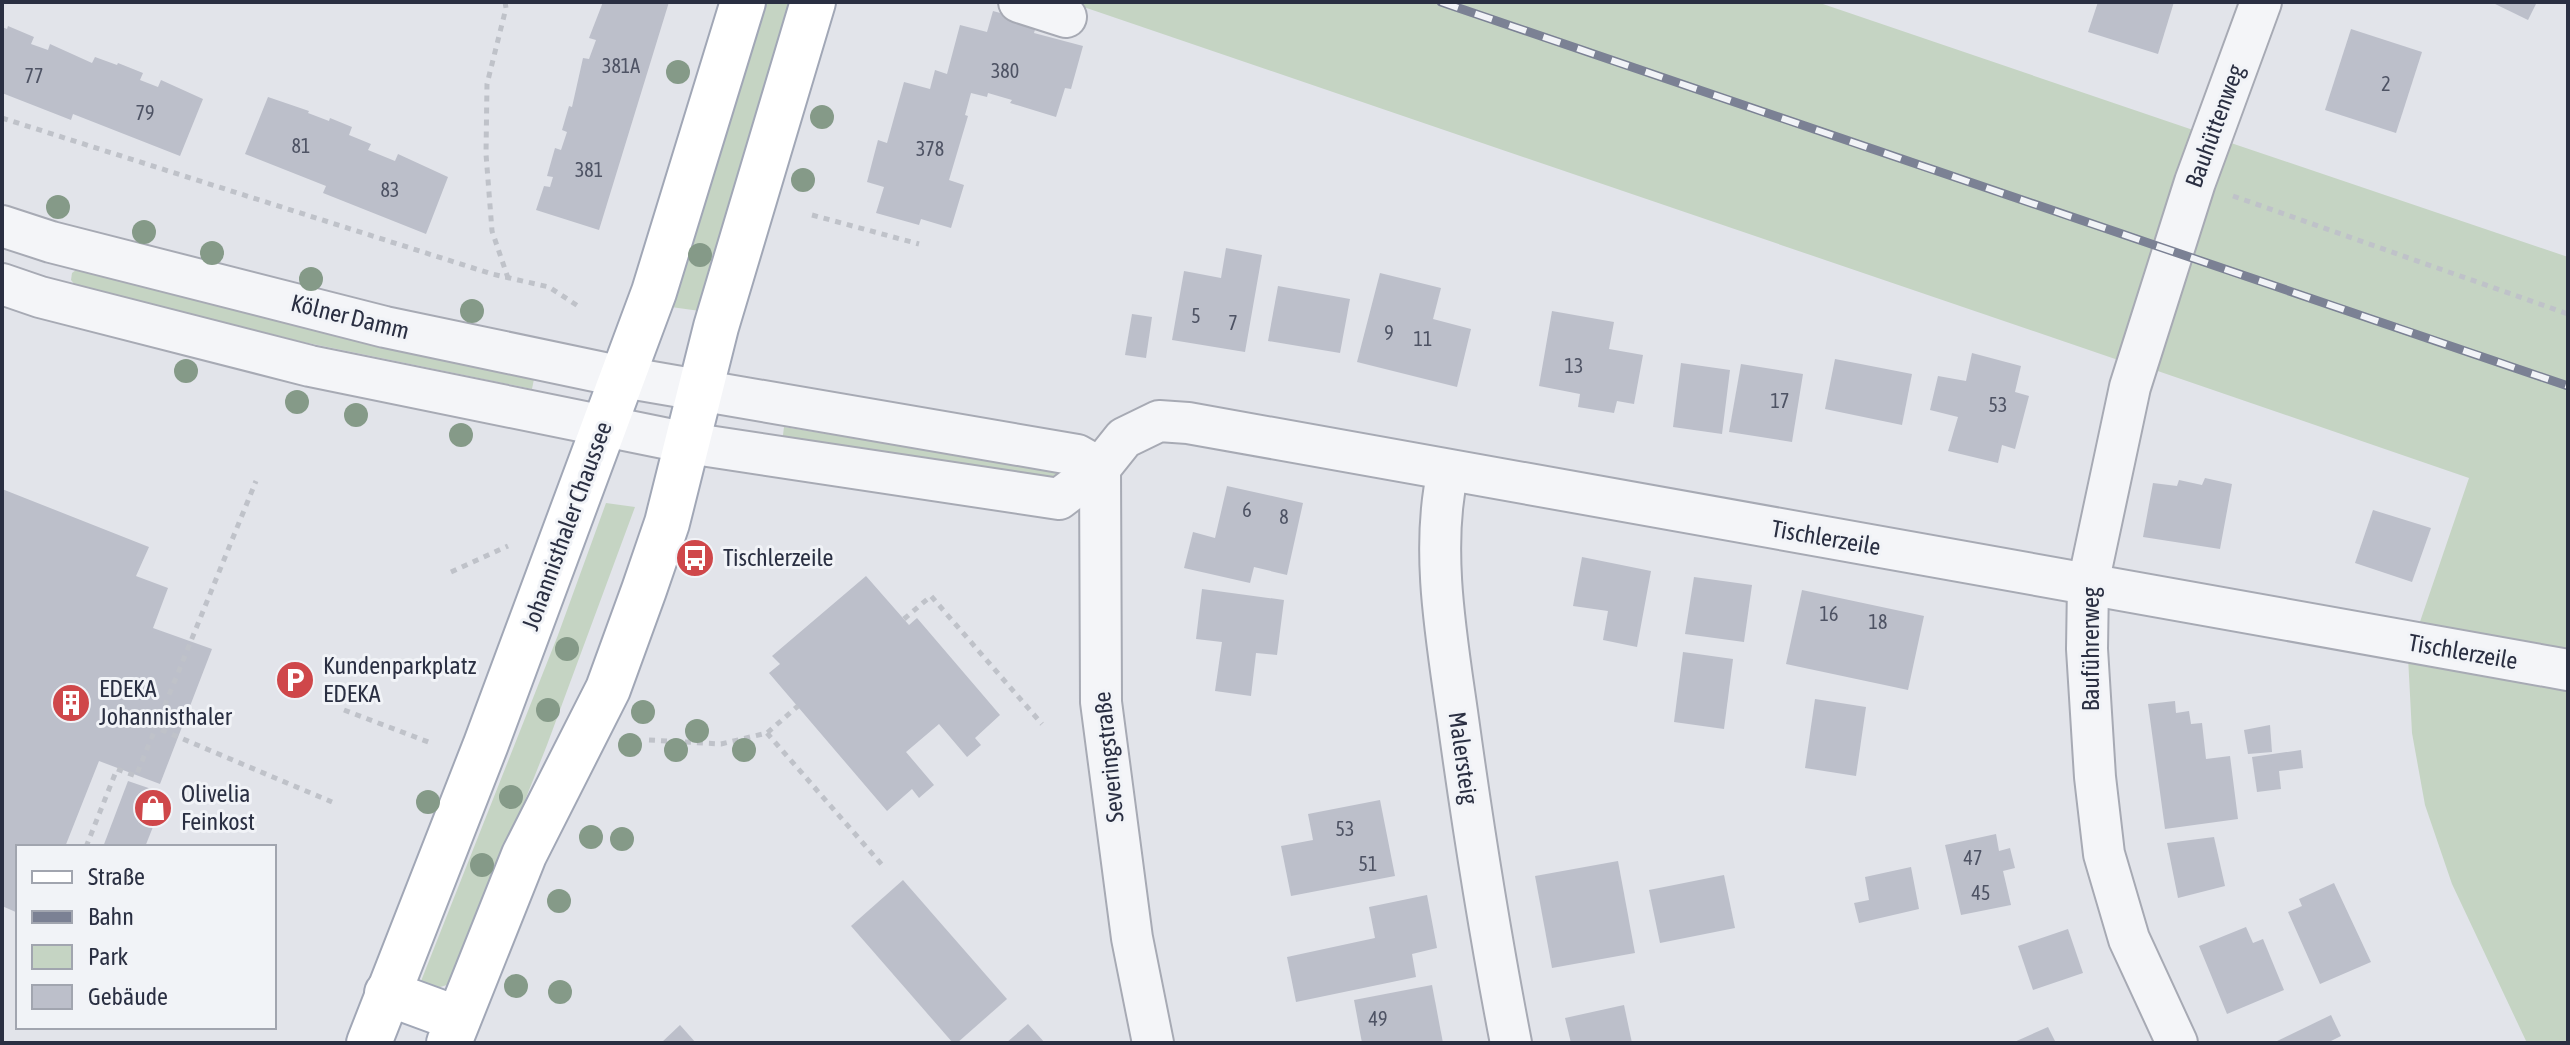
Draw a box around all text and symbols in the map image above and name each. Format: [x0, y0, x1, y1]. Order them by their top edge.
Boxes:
house number: 381A [602, 54, 640, 77]
house number: 380 [991, 59, 1019, 82]
street label: Bauhüttenweg [2180, 60, 2249, 191]
house number: 77 [25, 64, 43, 87]
house number: 2 [2381, 72, 2391, 95]
house number: 79 [136, 101, 154, 124]
house number: 81 [292, 134, 310, 157]
house number: 378 [916, 137, 944, 160]
house number: 381 [575, 158, 603, 181]
house number: 83 [381, 178, 399, 201]
street label: Kölner Damm [288, 289, 412, 344]
house number: 5 [1191, 304, 1201, 327]
house number: 7 [1228, 311, 1238, 334]
house number: 9 [1384, 321, 1394, 344]
house number: 11 [1414, 327, 1432, 350]
house number: 13 [1565, 354, 1583, 377]
house number: 17 [1771, 389, 1789, 412]
house number: 53 [1989, 393, 2007, 416]
street label: Johannisthaler Chaussee [516, 418, 617, 634]
house number: 6 [1242, 498, 1252, 521]
house number: 8 [1279, 505, 1289, 528]
street label: Tischlerzeile [1769, 515, 1883, 560]
bus stop icon: Tischlerzeile [674, 537, 716, 579]
place label: Tischlerzeile [723, 544, 834, 571]
street label: Bauführerweg [2077, 586, 2104, 711]
house number: 16 [1820, 602, 1838, 625]
house number: 18 [1869, 610, 1887, 633]
street label: Tischlerzeile [2406, 629, 2520, 674]
place label: Kundenparkplatz EDEKA [323, 652, 477, 707]
parking icon: Kundenparkplatz EDEKA [274, 659, 316, 701]
place label: EDEKA Johannisthaler [99, 675, 233, 730]
building icon: EDEKA Johannisthaler [50, 682, 92, 724]
street label: Severingstraße [1088, 690, 1129, 824]
street label: Malersteig [1444, 710, 1483, 807]
place label: Olivelia Feinkost [181, 780, 255, 835]
shop icon: Olivelia Feinkost [132, 787, 174, 829]
house number: 53 [1336, 817, 1354, 840]
legend [16, 845, 276, 1029]
house number: 47 [1964, 846, 1982, 869]
house number: 51 [1359, 852, 1377, 875]
text: Straße [88, 863, 145, 890]
house number: 45 [1972, 881, 1990, 904]
text: Bahn [88, 903, 134, 930]
text: Park [88, 943, 129, 970]
text: Gebäude [88, 983, 168, 1010]
house number: 49 [1369, 1007, 1387, 1030]

